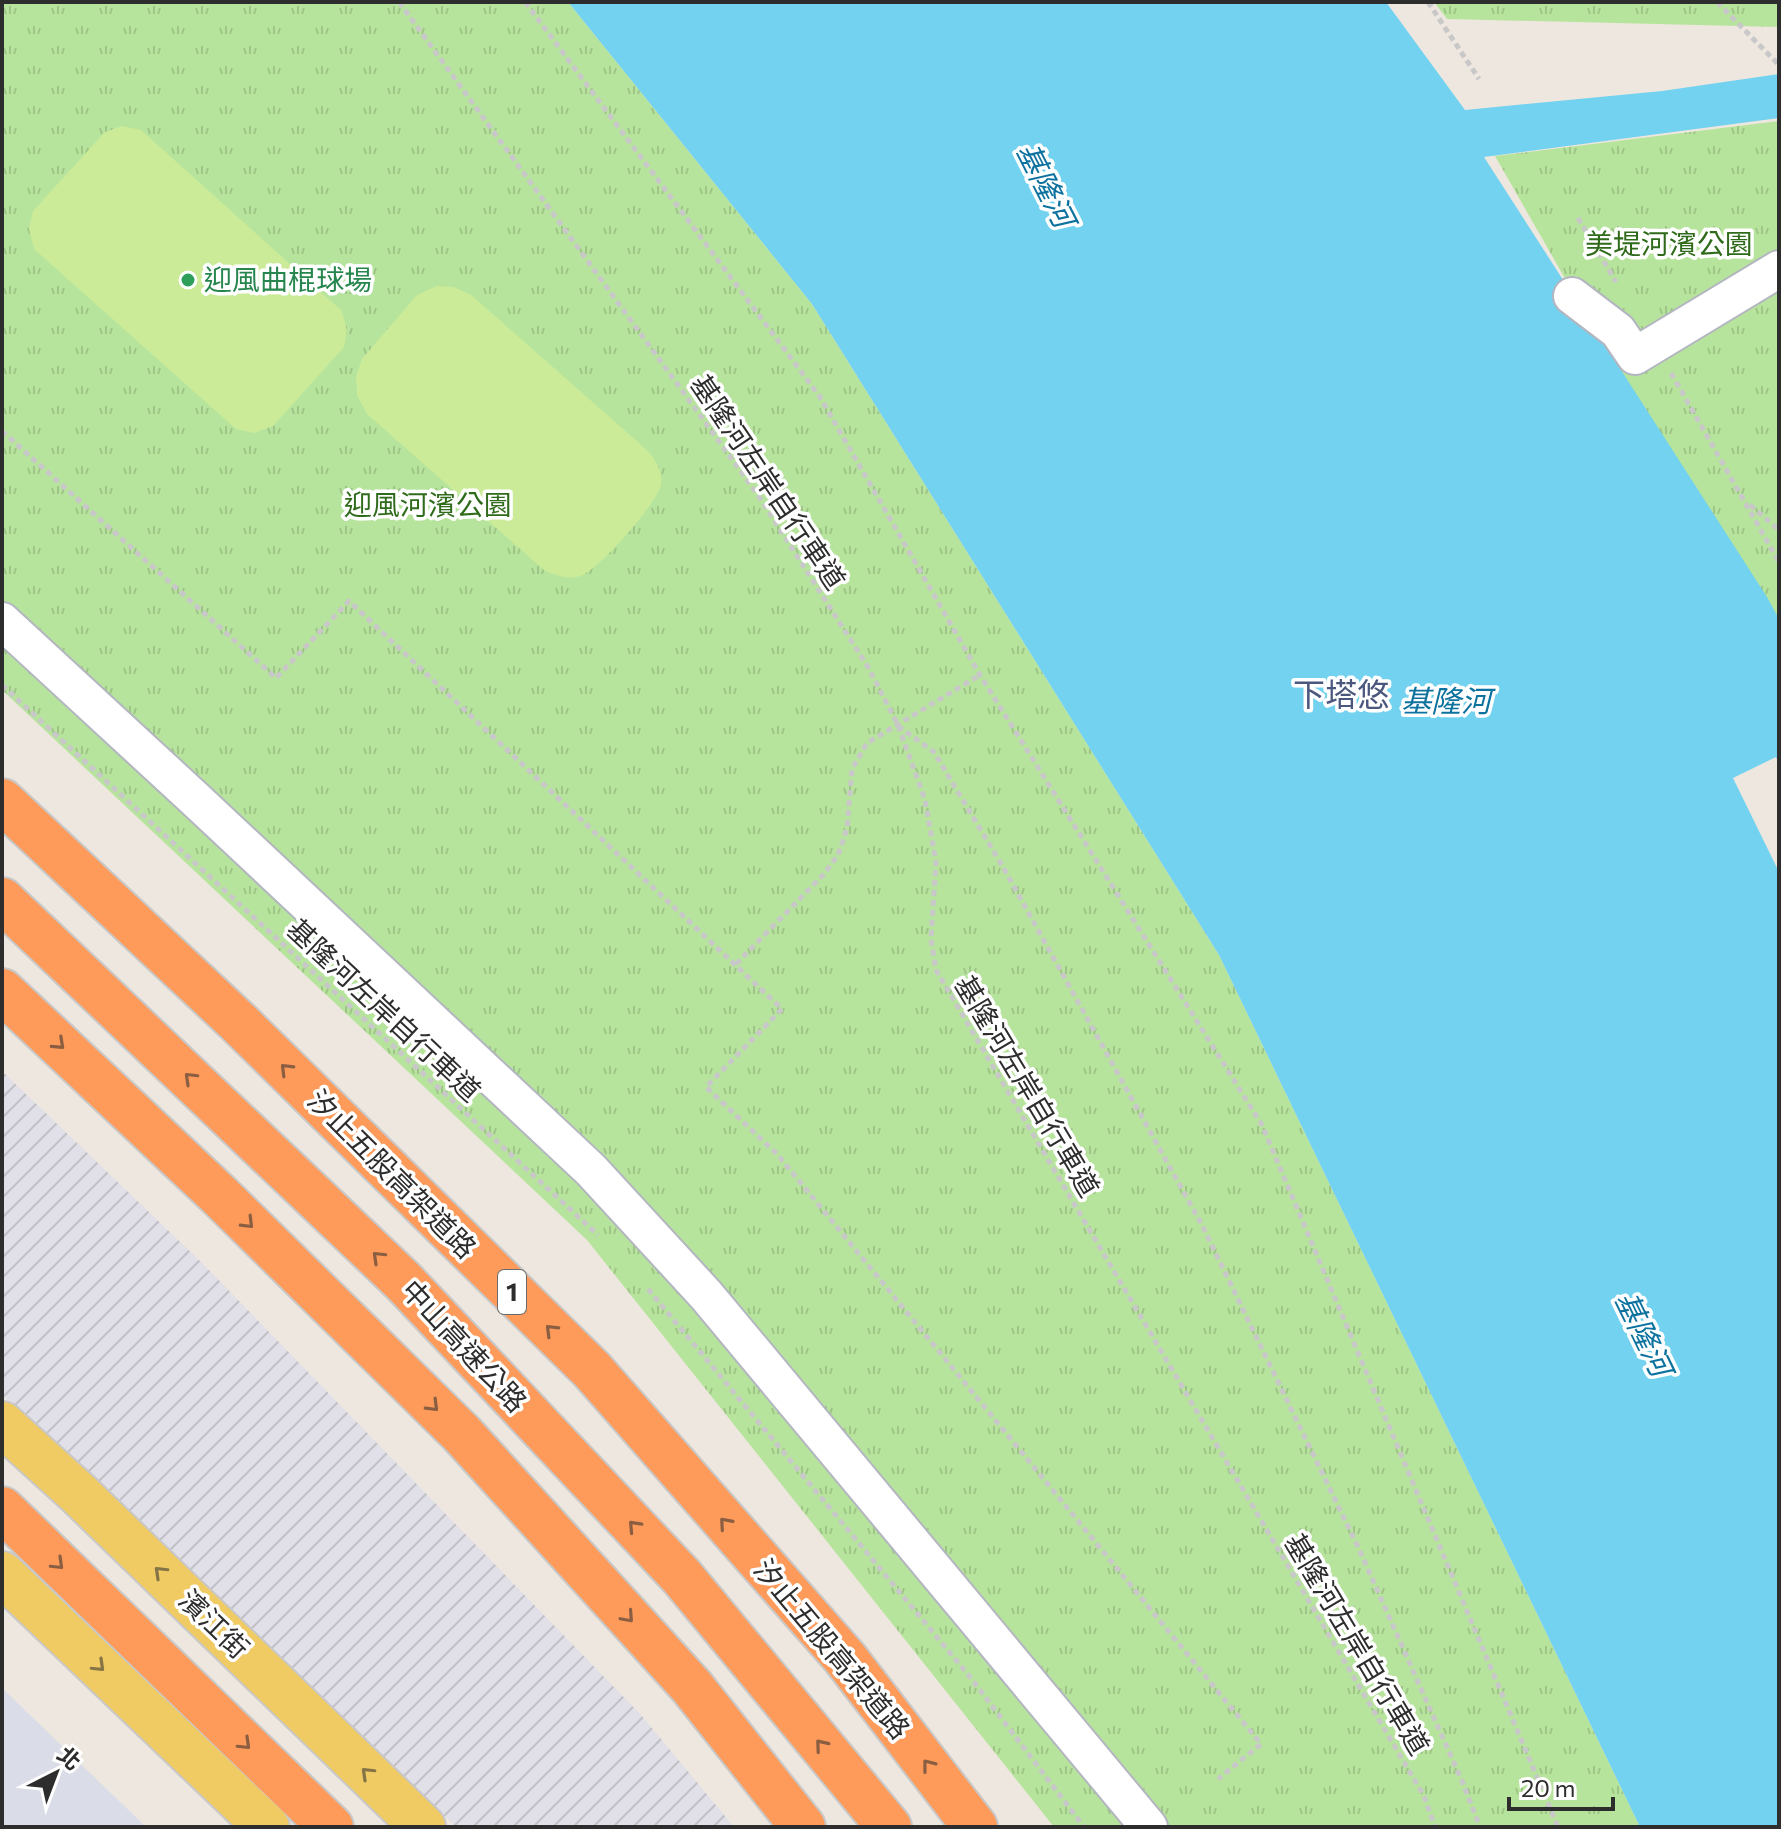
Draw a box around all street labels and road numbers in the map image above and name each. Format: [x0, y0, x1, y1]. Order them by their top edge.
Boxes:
street label: 基隆河左岸自行車道 [684, 367, 853, 595]
street label: 基隆河左岸自行車道 [281, 911, 488, 1108]
street label: 基隆河左岸自行車道 [948, 969, 1107, 1202]
street label: 汐止五股高架道路 [301, 1082, 484, 1265]
road number: 1 [498, 1270, 526, 1314]
street label: 中山高速公路 [395, 1272, 534, 1418]
street label: 基隆河左岸自行車道 [1278, 1527, 1437, 1760]
street label: 汐止五股高架道路 [748, 1552, 918, 1745]
street label: 濱江街 [173, 1582, 257, 1665]

